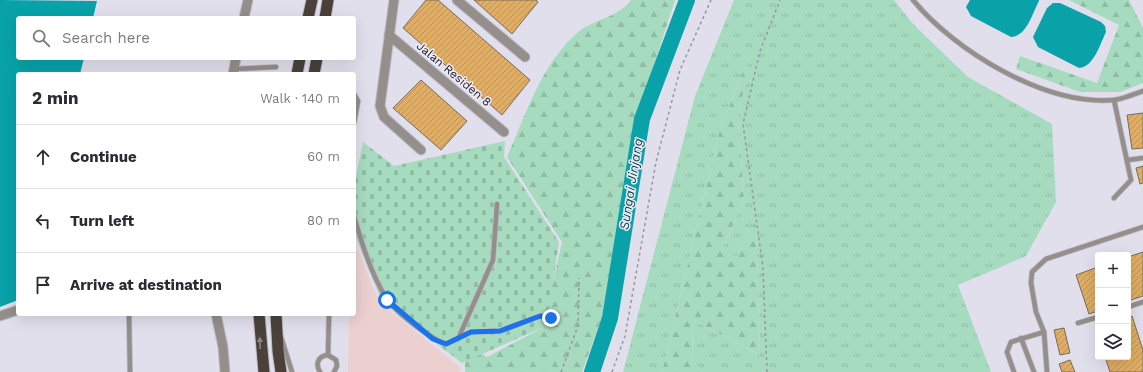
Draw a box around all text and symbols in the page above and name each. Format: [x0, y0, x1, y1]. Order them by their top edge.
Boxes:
search box [16, 16, 356, 60]
icon: search [30, 27, 52, 49]
text: Search here [62, 29, 150, 47]
street label: Jalan Residen 8 [414, 39, 494, 109]
text: 2 min [32, 88, 78, 108]
text: Walk · 140 m [260, 91, 340, 106]
water label: Sungai Jinjang [616, 137, 646, 231]
icon: ahead [32, 146, 54, 168]
text: Continue [70, 148, 137, 166]
text: 60 m [307, 149, 340, 164]
icon: left [32, 210, 54, 232]
text: Turn left [70, 212, 134, 230]
text: 80 m [307, 213, 340, 228]
map controls [1095, 252, 1131, 360]
button: + [1095, 252, 1131, 288]
icon: arrive [32, 274, 54, 296]
text: Arrive at destination [70, 276, 222, 294]
button: − [1095, 288, 1131, 324]
route start [378, 291, 396, 309]
route end [542, 309, 560, 327]
button: layers [1095, 324, 1131, 360]
one-way arrow [257, 337, 264, 349]

